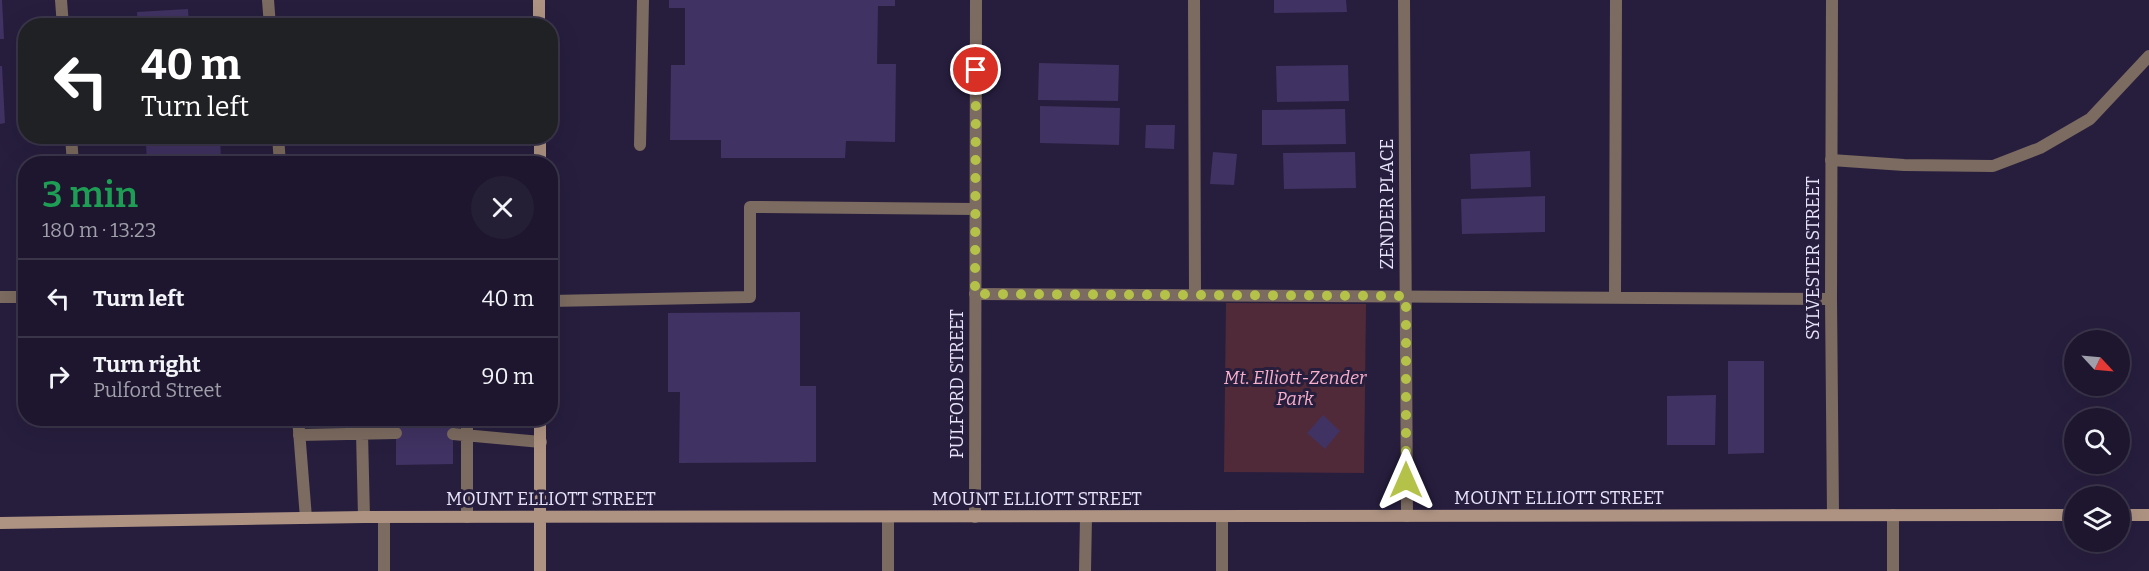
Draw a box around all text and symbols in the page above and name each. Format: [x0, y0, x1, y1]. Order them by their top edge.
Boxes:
text: 40 m [141, 40, 241, 90]
icon: left [42, 42, 120, 120]
pin [950, 44, 1001, 95]
icon: arrive [959, 53, 992, 86]
text: Turn left [141, 91, 249, 123]
street label: ZENDER PLACE [1376, 139, 1398, 269]
text: 3 min [42, 173, 138, 217]
button: close [471, 176, 534, 239]
street label: SYLVESTER STREET [1802, 176, 1824, 340]
text: 180 m · 13:23 [42, 218, 156, 242]
icon: left [42, 282, 75, 315]
text: Turn left [93, 285, 185, 312]
text: 40 m [482, 285, 534, 312]
street label: PULFORD STREET [946, 309, 968, 459]
north arrow [2064, 330, 2130, 396]
map controls [2064, 330, 2130, 552]
text: Turn right [93, 351, 201, 378]
icon: right [42, 360, 75, 393]
text: 90 m [482, 363, 534, 390]
park label: Mt. Elliott-Zender Park [1224, 367, 1367, 410]
text: Pulford Street [93, 378, 222, 402]
button: search [2064, 408, 2130, 474]
position arrow [1374, 448, 1438, 512]
button: layers [2064, 486, 2130, 552]
street label: MOUNT ELLIOTT STREET [1454, 487, 1664, 509]
street label: MOUNT ELLIOTT STREET [446, 488, 656, 510]
street label: MOUNT ELLIOTT STREET [932, 488, 1142, 510]

